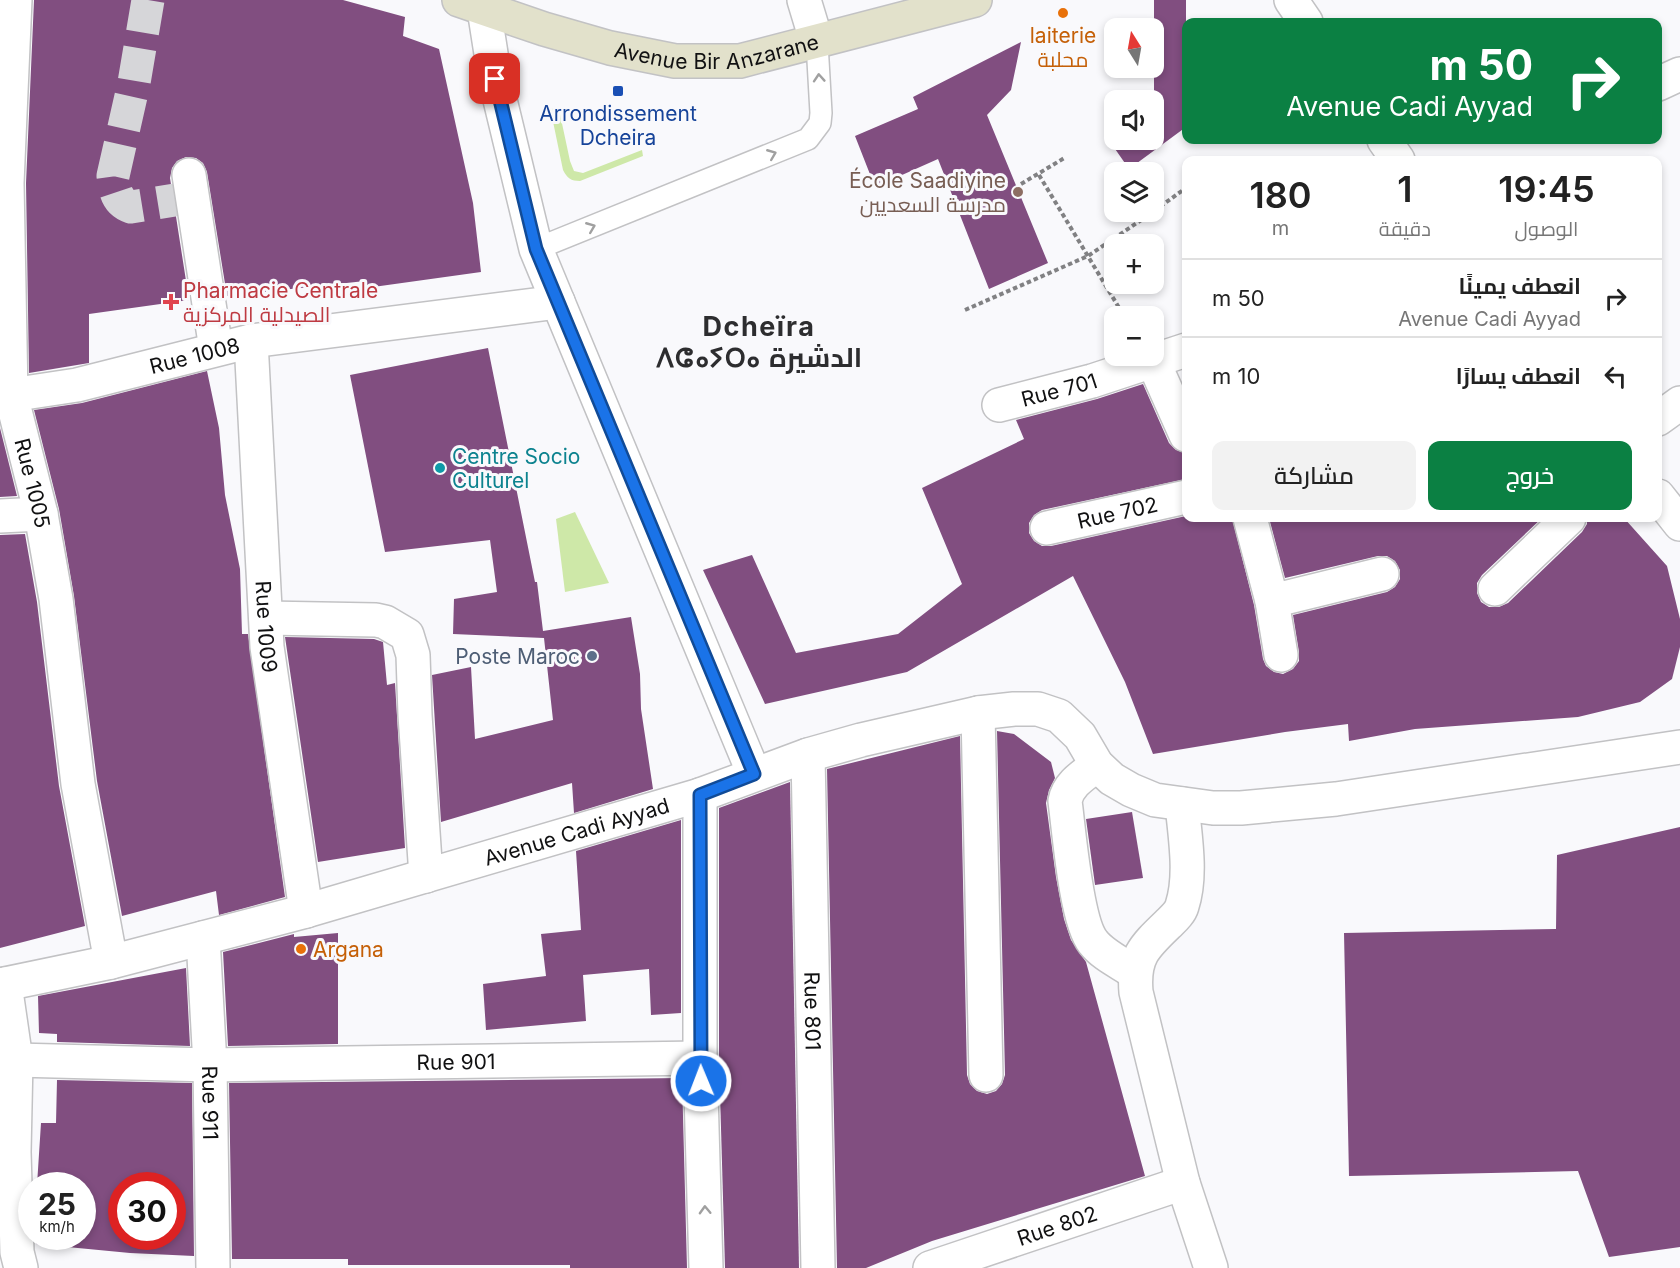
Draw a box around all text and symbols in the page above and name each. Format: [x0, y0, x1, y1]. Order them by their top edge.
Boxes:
marker: laiterie محلبة [1056, 6, 1070, 20]
north arrow [1104, 18, 1164, 78]
map controls [1104, 18, 1164, 366]
place label: laiterie محلبة [1030, 23, 1096, 72]
street label: Avenue Bir Anzarane [612, 29, 821, 74]
text: 50 m [1430, 39, 1533, 90]
icon: right [1554, 42, 1632, 120]
pin [469, 53, 520, 104]
icon: arrive [478, 62, 511, 95]
one-way arrow [813, 73, 826, 82]
marker: Arrondissement Dcheira [611, 84, 625, 98]
button: sound [1104, 90, 1164, 150]
text: Avenue Cadi Ayyad [1286, 90, 1533, 123]
place label: Arrondissement Dcheira [539, 101, 697, 150]
one-way arrow [766, 149, 776, 162]
button: layers [1104, 162, 1164, 222]
place label: École Saadiyine مدرسة السعديين [849, 167, 1006, 218]
text: 1 [1397, 167, 1412, 211]
text: 19:45 [1498, 167, 1595, 211]
text: 180 [1249, 173, 1311, 217]
marker: École Saadiyine مدرسة السعديين [1011, 185, 1025, 199]
text: m [1272, 216, 1289, 240]
text: دقيقة [1379, 217, 1431, 241]
text: الوصول [1515, 217, 1578, 241]
one-way arrow [585, 221, 595, 234]
button: + [1104, 234, 1164, 294]
text: انعطف يمينًا [1459, 273, 1581, 299]
place label: Pharmacie Centrale الصيدلية المركزية [183, 278, 378, 327]
icon: right [1599, 282, 1632, 315]
text: 50 m [1212, 285, 1265, 311]
marker: Pharmacie Centrale الصيدلية المركزية [164, 295, 178, 309]
button: − [1104, 306, 1164, 366]
text: Avenue Cadi Ayyad [1398, 307, 1581, 331]
district label: Dcheïra ⴷⵛⴰⵢⵔⴰ الدشيرة [656, 310, 862, 374]
street label: Rue 1008 [147, 332, 242, 379]
icon: left [1599, 360, 1632, 393]
text: 10 m [1212, 363, 1260, 389]
text: انعطف يسارًا [1456, 363, 1581, 389]
street label: Rue 701 [1018, 368, 1100, 411]
street label: Rue 1005 [10, 435, 56, 530]
button: مشاركة [1212, 441, 1416, 510]
button: خروج [1428, 441, 1632, 510]
place label: Centre Socio Culturel [452, 444, 580, 493]
marker: Centre Socio Culturel [433, 461, 447, 475]
street label: Rue 702 [1075, 491, 1160, 533]
street label: Rue 1009 [251, 580, 283, 674]
place label: Poste Maroc [455, 644, 580, 669]
marker: Poste Maroc [585, 649, 599, 663]
street label: Avenue Cadi Ayyad [481, 792, 672, 870]
place label: Argana [313, 937, 384, 962]
marker: Argana [294, 942, 308, 956]
street label: Rue 801 [800, 971, 826, 1051]
street label: Rue 901 [416, 1048, 496, 1075]
position arrow [669, 1049, 733, 1113]
street label: Rue 911 [198, 1066, 224, 1140]
speed limit sign: 30 [108, 1172, 186, 1250]
text: 25 [38, 1186, 76, 1222]
street label: Rue 802 [1014, 1200, 1100, 1250]
one-way arrow [698, 1205, 711, 1214]
text: km/h [39, 1217, 75, 1236]

